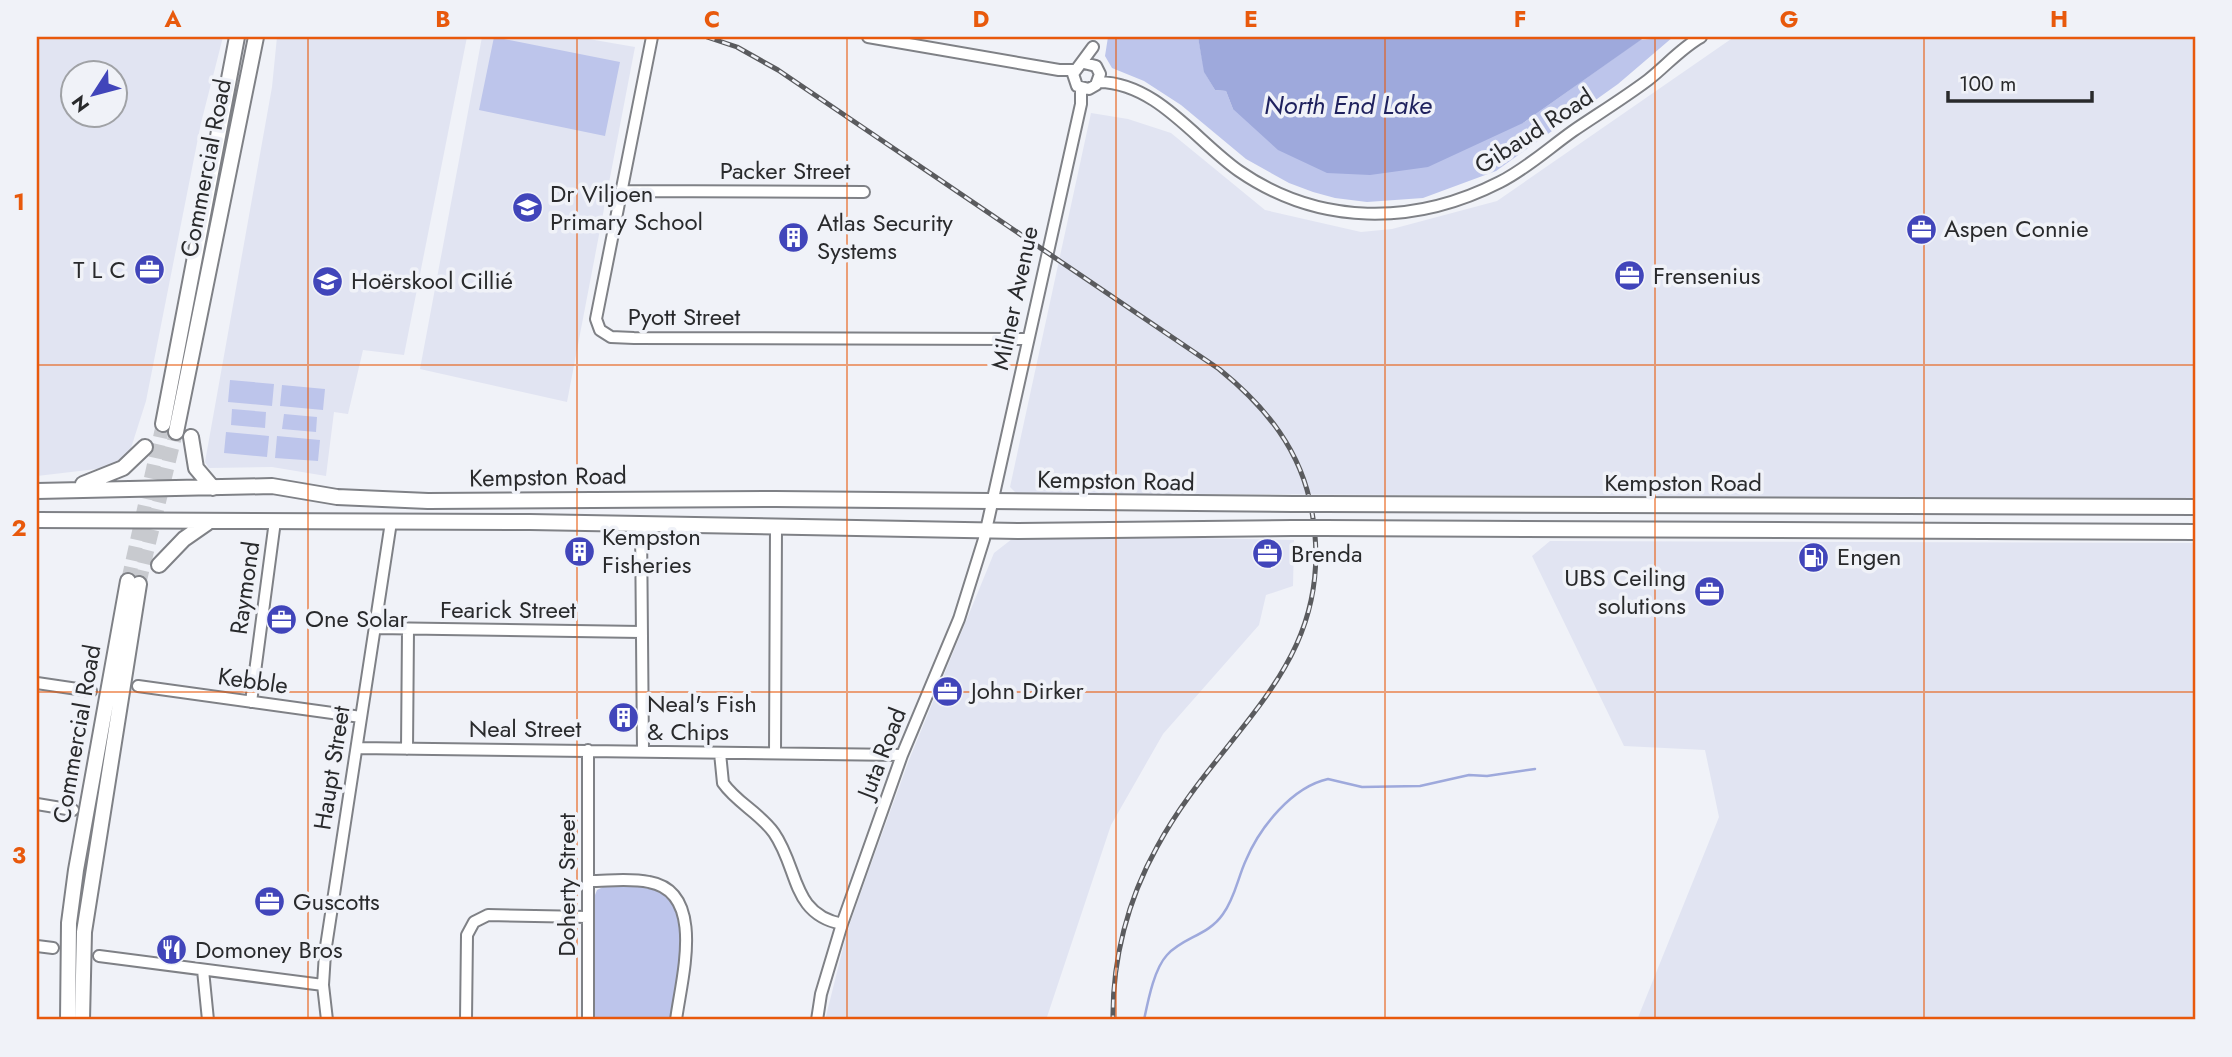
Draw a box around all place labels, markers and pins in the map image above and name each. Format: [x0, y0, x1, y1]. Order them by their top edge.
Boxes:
place label: Dr Viljoen Primary School [550, 176, 703, 239]
school or university icon: Dr Viljoen Primary School [510, 191, 544, 225]
place label: Atlas Security Systems [817, 205, 953, 268]
place label: Aspen Connie [1944, 211, 2089, 246]
office icon: Aspen Connie [1904, 212, 1938, 246]
building icon: Atlas Security Systems [777, 220, 811, 254]
place label: T L C [73, 252, 126, 287]
office icon: T L C [132, 253, 166, 287]
place label: Frensenius [1653, 258, 1761, 293]
office icon: Frensenius [1613, 259, 1647, 293]
place label: Hoërskool Cillié [351, 263, 513, 298]
school or university icon: Hoërskool Cillié [311, 264, 345, 298]
place label: Kempston Fisheries [602, 519, 701, 582]
building icon: Kempston Fisheries [562, 534, 596, 568]
place label: Brenda [1291, 536, 1362, 571]
office icon: Brenda [1251, 537, 1285, 571]
place label: Engen [1837, 539, 1901, 574]
fuel station icon: Engen [1797, 540, 1831, 574]
place label: UBS Ceiling solutions [1564, 560, 1686, 623]
office icon: UBS Ceiling solutions [1692, 575, 1726, 609]
place label: One Solar [305, 601, 408, 636]
office icon: One Solar [265, 602, 299, 636]
place label: John Dirker [968, 673, 1085, 708]
office icon: John Dirker [931, 674, 965, 708]
place label: Neal's Fish & Chips [647, 686, 757, 749]
building icon: Neal's Fish & Chips [607, 701, 641, 735]
place label: Guscotts [293, 884, 380, 919]
office icon: Guscotts [253, 885, 287, 919]
place label: Domoney Bros [195, 932, 343, 967]
restaurant icon: Domoney Bros [155, 933, 189, 967]

